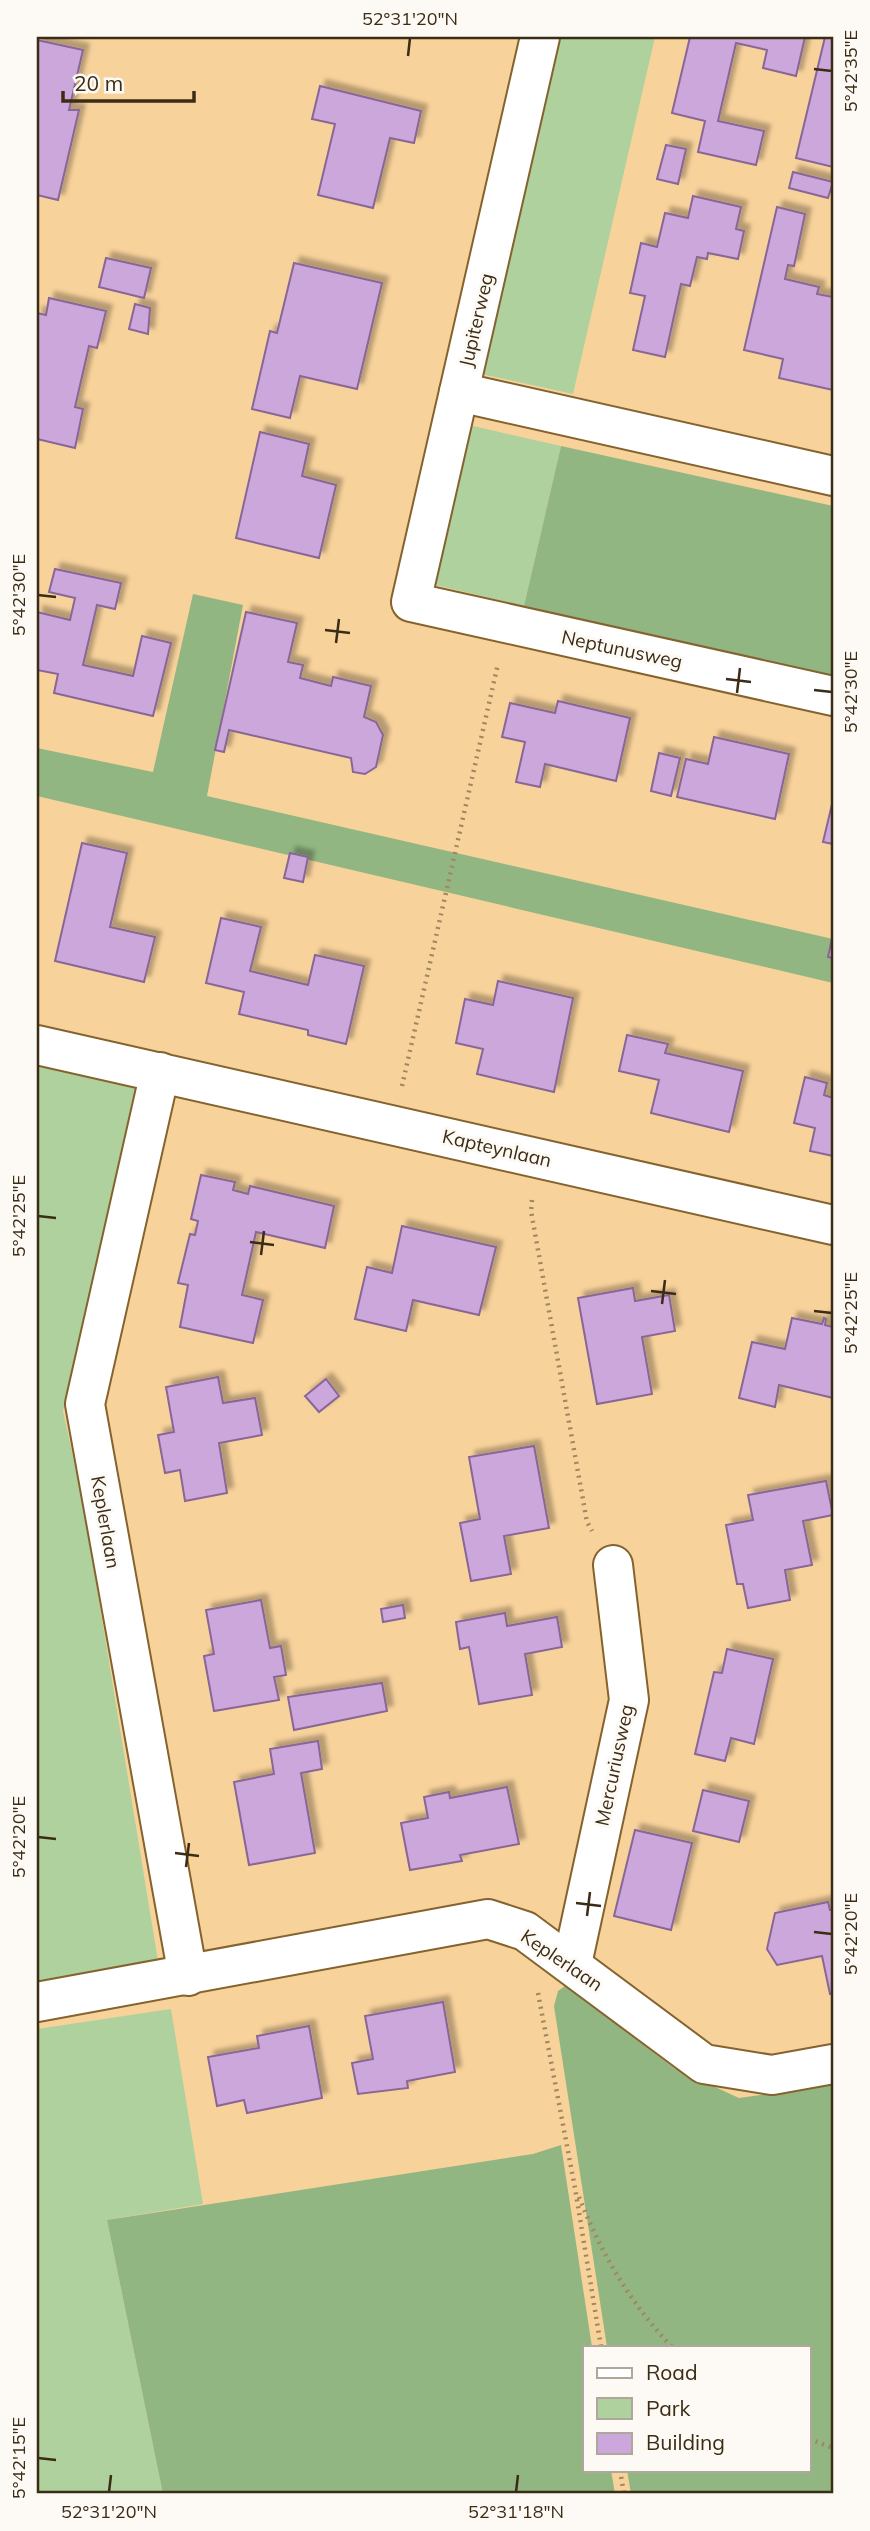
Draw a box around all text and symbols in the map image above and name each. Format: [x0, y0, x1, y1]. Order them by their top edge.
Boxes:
text: 52°31'20"N [362, 7, 458, 30]
text: 5°42'35"E [839, 30, 862, 112]
scale bar [63, 60, 194, 104]
text: 20 m [74, 70, 123, 96]
street label: Jupiterweg [454, 271, 498, 369]
text: 5°42'30"E [7, 554, 30, 636]
street label: Neptunusweg [559, 624, 685, 674]
text: 5°42'30"E [839, 651, 862, 733]
street label: Kapteynlaan [440, 1124, 554, 1172]
text: 5°42'25"E [7, 1175, 30, 1257]
text: 5°42'25"E [839, 1272, 862, 1354]
street label: Keplerlaan [86, 1474, 126, 1570]
street label: Mercuriusweg [589, 1702, 639, 1828]
text: 5°42'20"E [7, 1796, 30, 1878]
text: 5°42'20"E [839, 1893, 862, 1975]
street label: Keplerlaan [516, 1924, 608, 1996]
legend [583, 2346, 810, 2472]
text: Road [646, 2359, 697, 2385]
text: Park [646, 2395, 690, 2421]
text: 5°42'15"E [7, 2417, 30, 2499]
text: Building [646, 2429, 725, 2455]
text: 52°31'20"N [61, 2500, 157, 2523]
text: 52°31'18"N [468, 2500, 564, 2523]

